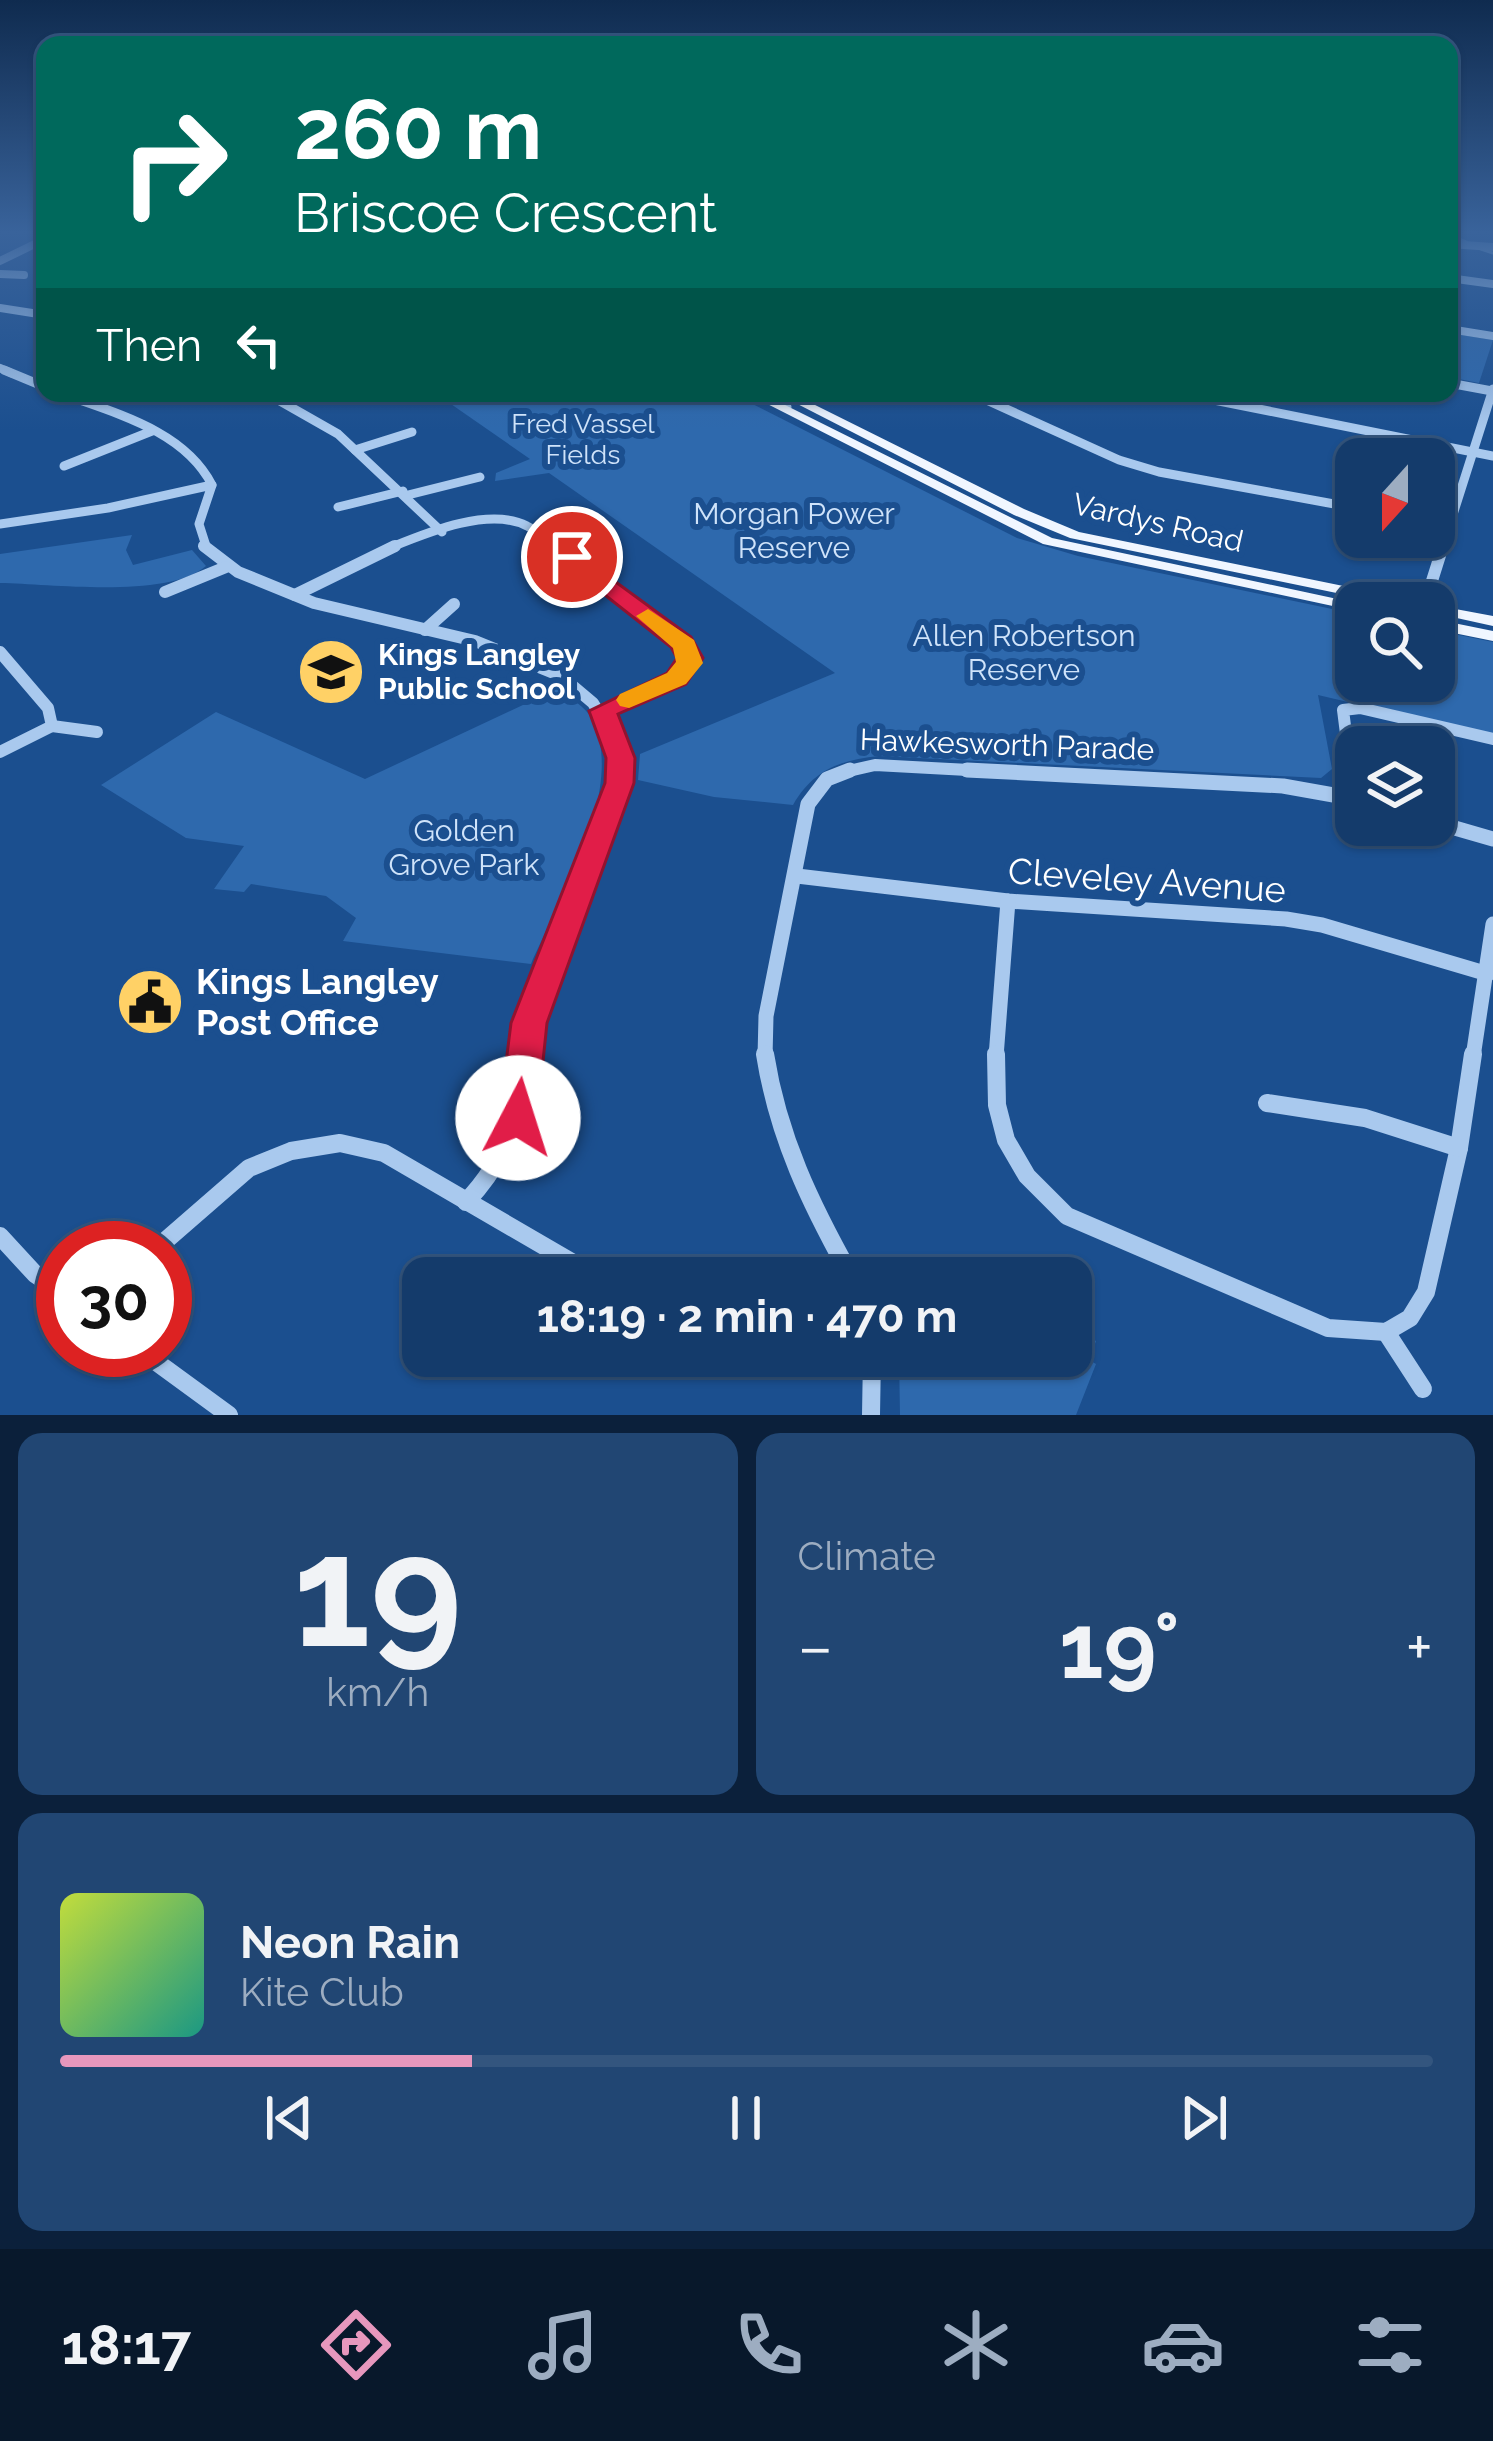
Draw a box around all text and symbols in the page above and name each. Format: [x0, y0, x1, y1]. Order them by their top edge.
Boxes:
text: 260 m [294, 80, 542, 179]
icon: right [96, 84, 252, 240]
text: Briscoe Crescent [294, 181, 717, 245]
icon: left [226, 312, 292, 378]
text: Then [96, 319, 202, 372]
park label: Fred Vassel Fields [511, 408, 655, 470]
north arrow [1335, 438, 1455, 558]
map controls [1335, 438, 1455, 846]
street label: Vardys Road [1069, 486, 1247, 559]
park label: Morgan Power Reserve [693, 496, 895, 565]
pin [521, 506, 623, 608]
icon: arrive [539, 524, 605, 590]
button: search [1335, 582, 1455, 702]
park label: Allen Robertson Reserve [913, 618, 1135, 687]
school or university icon: Kings Langley Public School [296, 637, 366, 707]
place label: Kings Langley Public School [378, 637, 581, 706]
street label: Hawkesworth Parade [859, 722, 1155, 767]
button: layers [1335, 726, 1455, 846]
park label: Golden Grove Park [389, 813, 540, 882]
street label: Cleveley Avenue [1007, 849, 1287, 911]
place label: Kings Langley Post Office [196, 960, 439, 1043]
public building icon: Kings Langley Post Office [115, 967, 185, 1037]
position arrow [455, 1055, 581, 1181]
speed limit sign: 30 [36, 1221, 192, 1377]
text: 18:19 · 2 min · 470 m [537, 1290, 957, 1343]
text: 19 [293, 1499, 462, 1683]
text: Climate [798, 1533, 936, 1579]
text: 19° [1059, 1593, 1180, 1699]
text: − [798, 1608, 833, 1685]
text: + [1406, 1608, 1433, 1685]
text: km/h [326, 1669, 429, 1715]
text: Neon Rain [240, 1916, 460, 1969]
text: Kite Club [240, 1969, 404, 2015]
icon: previous [256, 2085, 322, 2151]
icon: pause [713, 2085, 779, 2151]
icon: next [1171, 2085, 1237, 2151]
icon: directions [314, 2303, 398, 2387]
icon: music [521, 2303, 605, 2387]
icon: phone [727, 2303, 811, 2387]
icon: climate [934, 2303, 1018, 2387]
icon: car [1141, 2303, 1225, 2387]
icon: filters [1348, 2303, 1432, 2387]
text: 18:17 [61, 2313, 191, 2377]

